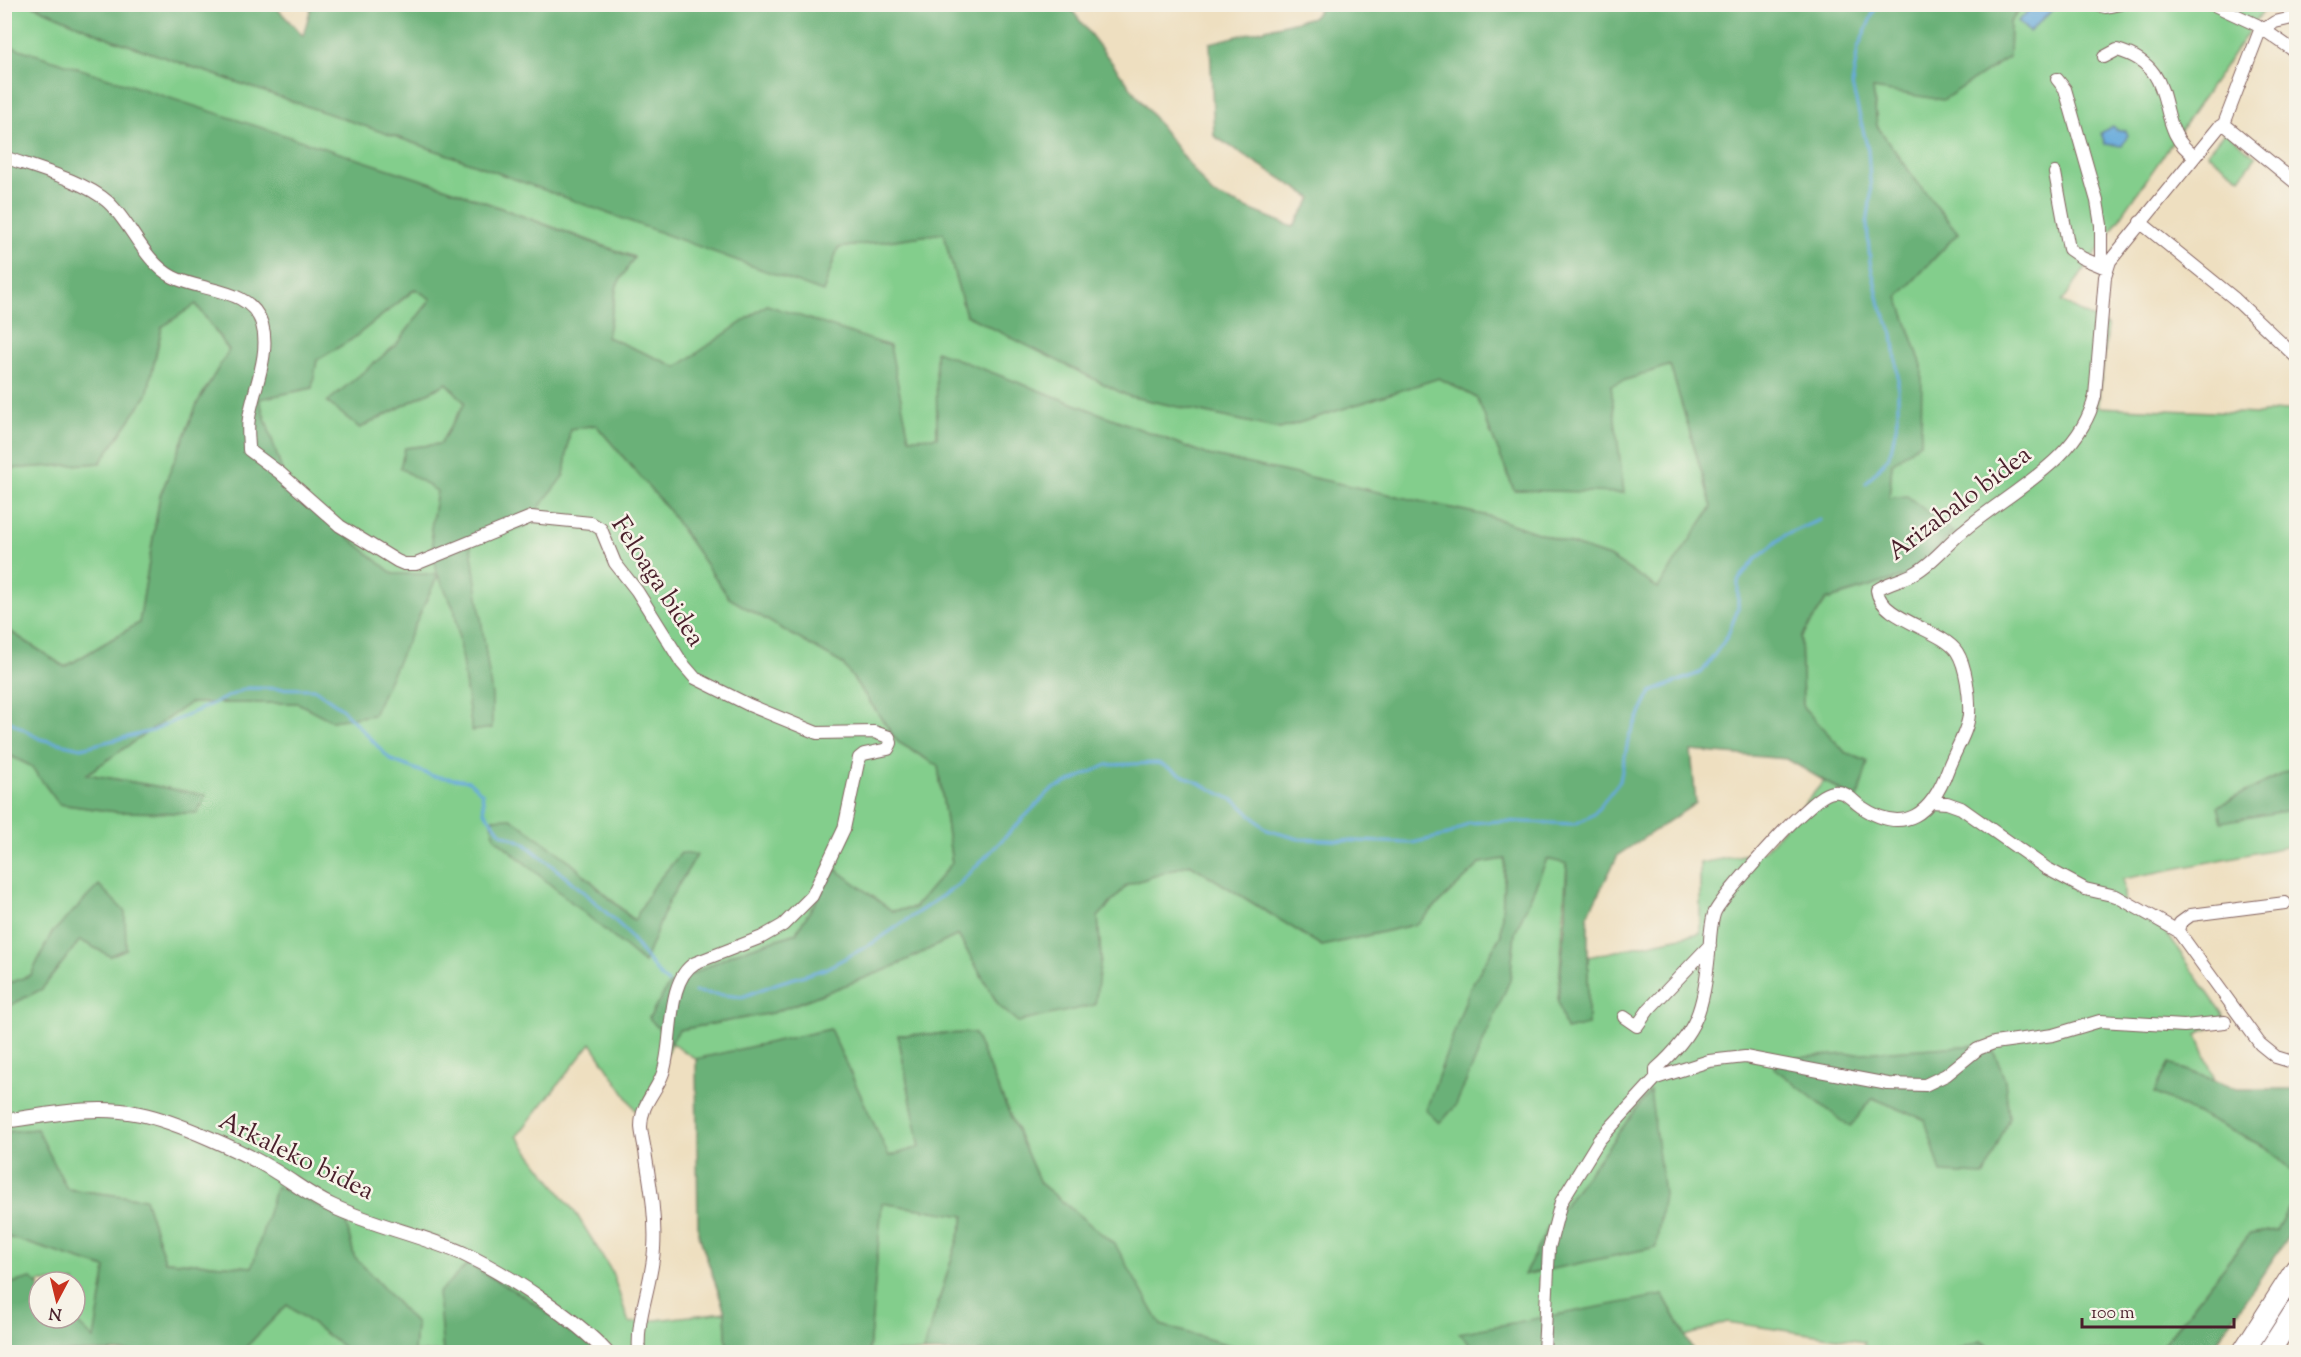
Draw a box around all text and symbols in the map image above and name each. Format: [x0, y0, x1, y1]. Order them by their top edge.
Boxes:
street label: Arizabalo bidea [1880, 437, 2040, 571]
street label: Feloaga bidea [601, 509, 713, 655]
street label: Arkaleko bidea [212, 1103, 380, 1211]
north arrow [27, 1270, 87, 1330]
scale bar [2082, 1291, 2234, 1329]
text: N [48, 1300, 63, 1325]
text: 100 m [2091, 1301, 2135, 1327]

